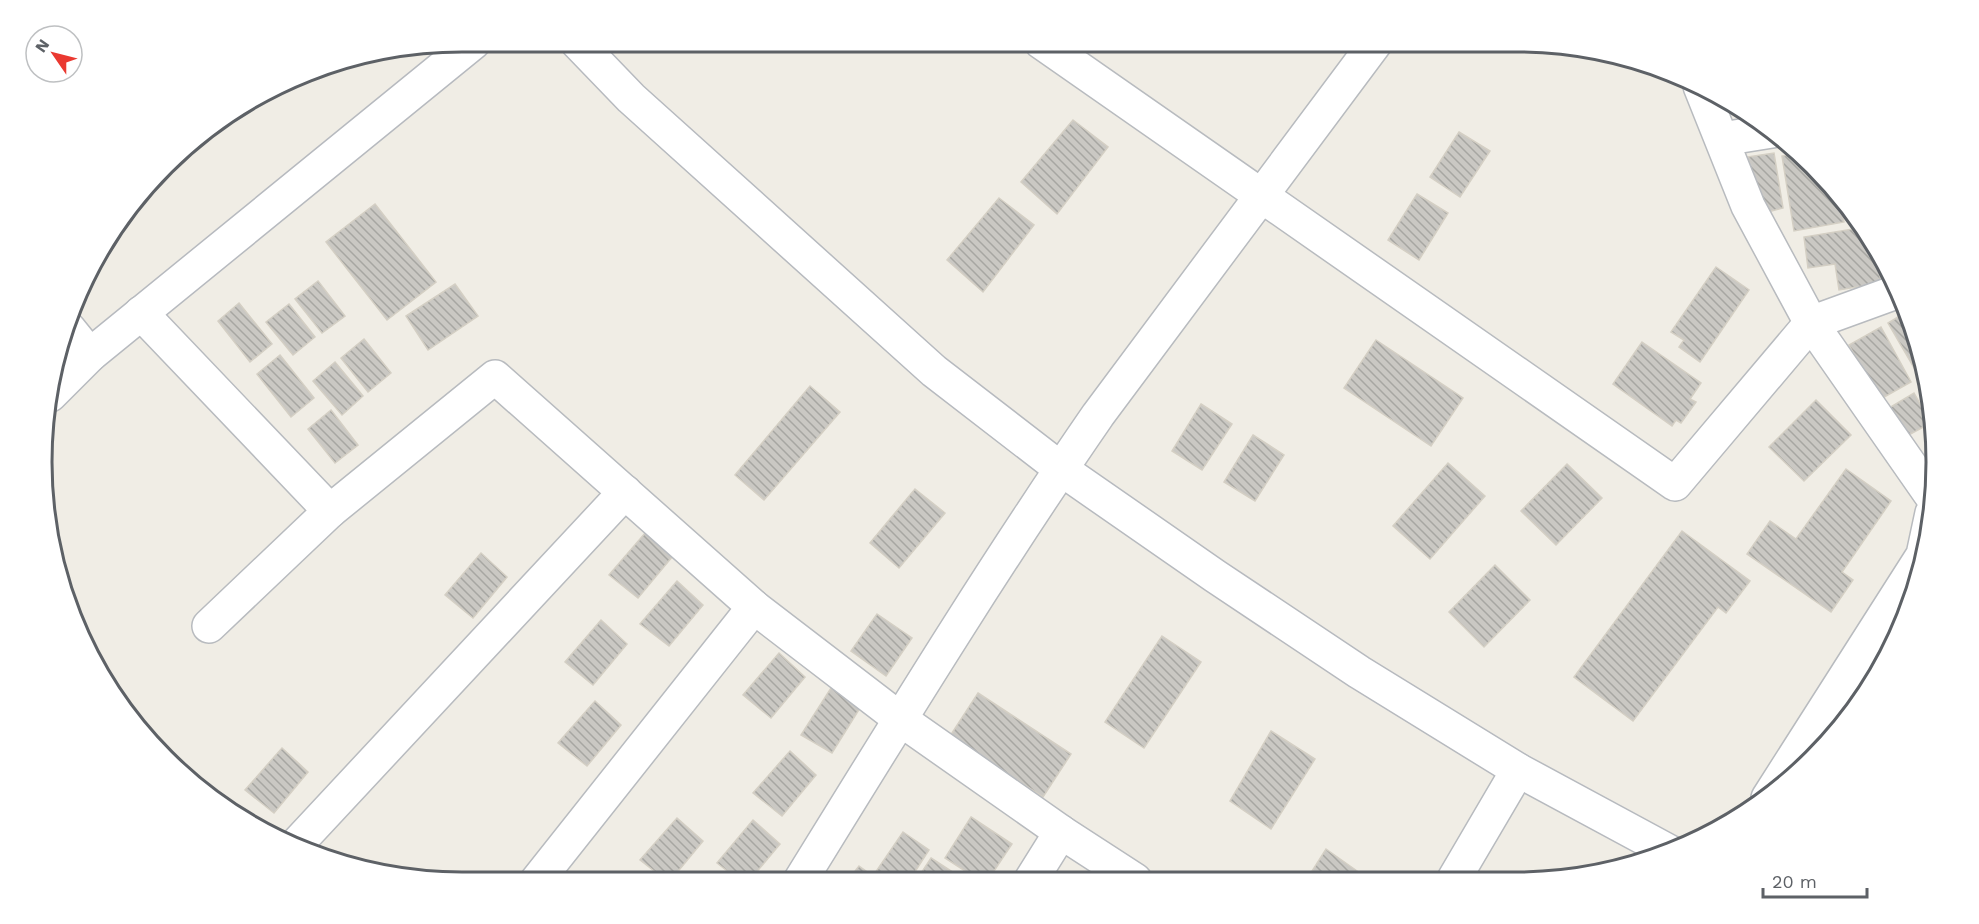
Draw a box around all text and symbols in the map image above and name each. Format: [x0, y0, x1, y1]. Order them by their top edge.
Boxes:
north arrow [24, 24, 84, 84]
text: N [31, 35, 53, 56]
scale bar [1763, 861, 1866, 899]
text: 20 m [1772, 871, 1817, 892]

